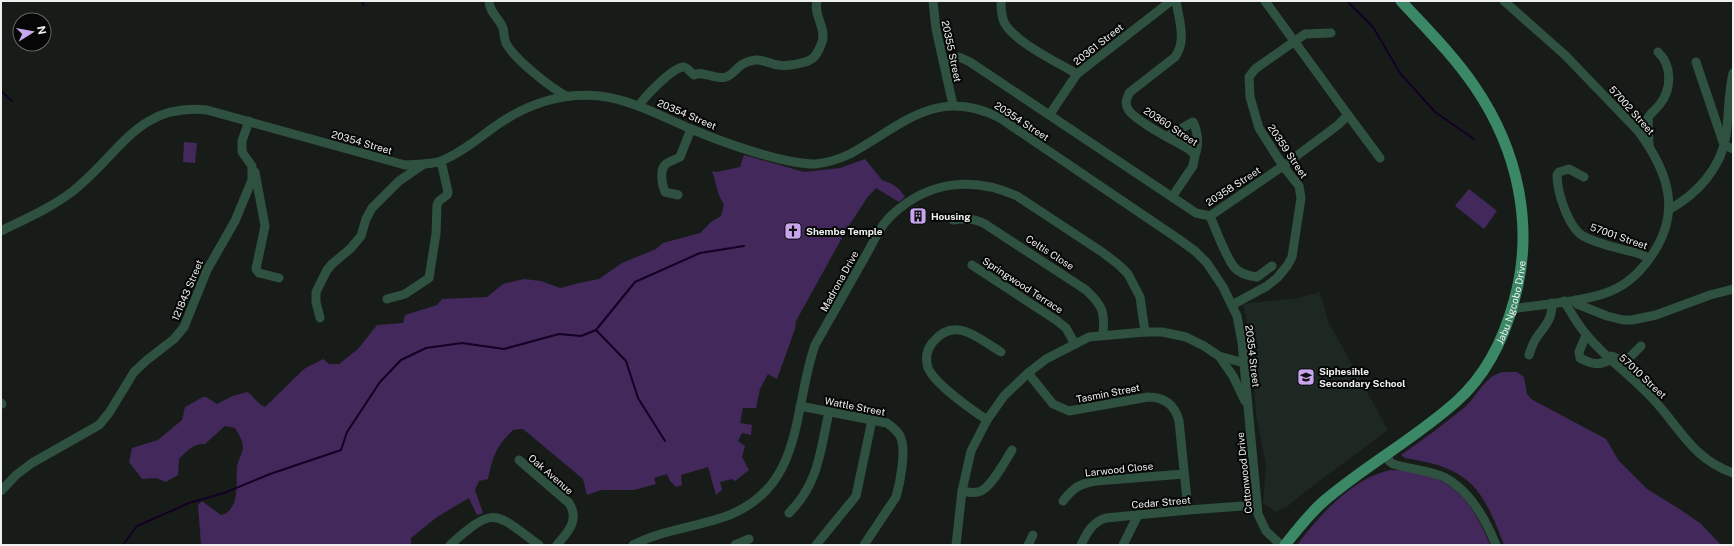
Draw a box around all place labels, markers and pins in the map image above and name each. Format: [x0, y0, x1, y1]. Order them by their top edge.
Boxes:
building icon: Housing [908, 206, 928, 226]
place label: Housing [931, 210, 971, 222]
church icon: Shembe Temple [783, 221, 803, 241]
place label: Shembe Temple [806, 225, 883, 237]
place label: Siphesihle Secondary School [1319, 365, 1406, 389]
school or university icon: Siphesihle Secondary School [1296, 367, 1316, 387]

